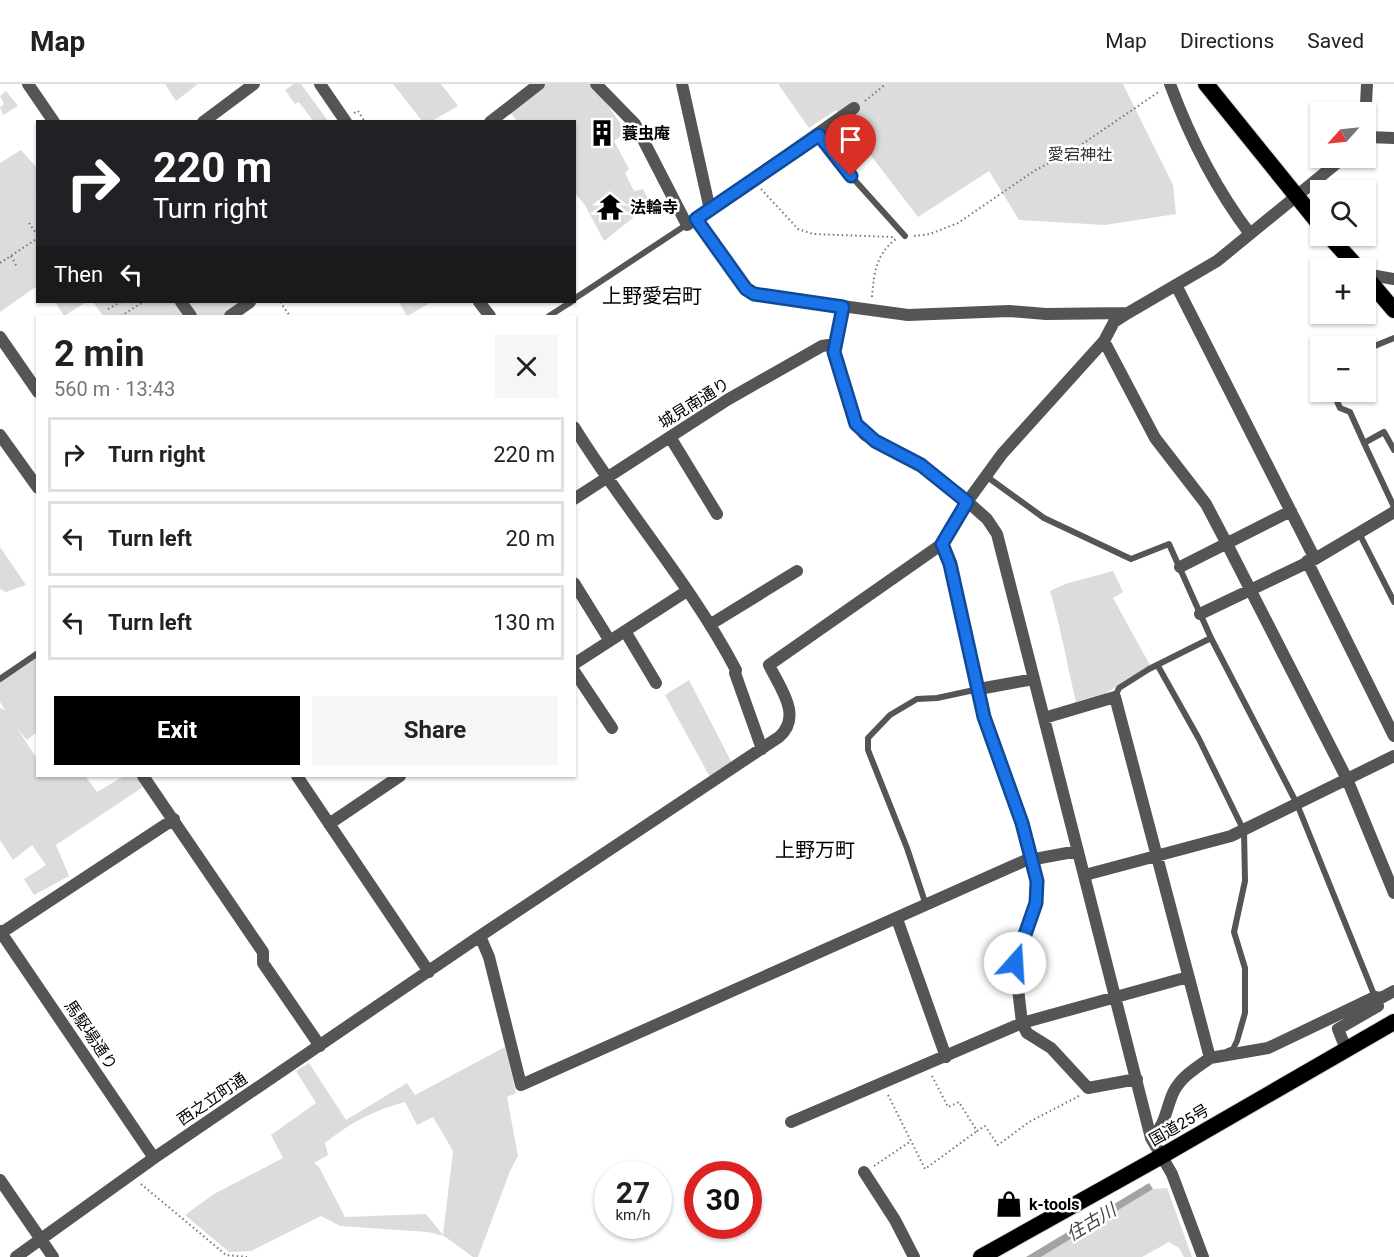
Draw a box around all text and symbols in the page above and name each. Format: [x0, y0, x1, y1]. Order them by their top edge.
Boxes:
text: Map [30, 25, 85, 58]
text: Map [1105, 29, 1147, 53]
text: Directions [1180, 29, 1274, 53]
text: Saved [1307, 29, 1364, 53]
north arrow [1310, 102, 1376, 168]
map controls [1310, 102, 1376, 402]
pin [825, 114, 876, 176]
building icon: 蓑虫庵 [587, 118, 617, 148]
icon: arrive [834, 123, 867, 156]
place label: 蓑虫庵 [622, 124, 670, 143]
text: 220 m [153, 143, 272, 192]
icon: right [54, 144, 132, 222]
park label: 愛宕神社 [1048, 145, 1112, 164]
button: search [1310, 180, 1376, 246]
temple icon: 法輪寺 [595, 192, 625, 222]
text: Turn right [153, 193, 268, 225]
place label: 法輪寺 [630, 198, 678, 217]
icon: left [115, 258, 148, 291]
button: + [1310, 258, 1376, 324]
text: Then [54, 262, 103, 287]
district label: 上野愛宕町 [602, 284, 702, 308]
text: 2 min [54, 333, 145, 375]
button: close [495, 335, 558, 398]
button: − [1310, 336, 1376, 402]
street label: 城見南通り [655, 374, 733, 432]
text: 560 m · 13:43 [54, 377, 175, 401]
icon: right [57, 438, 90, 471]
text: Turn right [108, 442, 205, 467]
text: 220 m [493, 442, 555, 467]
icon: left [57, 522, 90, 555]
text: Turn left [108, 526, 192, 551]
text: 20 m [506, 526, 555, 551]
icon: left [57, 606, 90, 639]
text: Turn left [108, 610, 192, 635]
text: 130 m [493, 610, 555, 635]
button: Exit [54, 696, 300, 765]
button: Share [312, 696, 558, 765]
district label: 上野万町 [775, 838, 855, 862]
position arrow [983, 931, 1047, 995]
street label: 馬駆場通り [61, 997, 121, 1073]
street label: 西之立町通 [174, 1069, 250, 1129]
street label: 国道25号 [1146, 1100, 1212, 1150]
speed limit sign: 30 [684, 1161, 762, 1239]
text: 27 [616, 1175, 650, 1210]
shop icon: k-tools [994, 1189, 1024, 1219]
place label: k-tools [1029, 1195, 1080, 1214]
water label: 住古川 [1062, 1198, 1121, 1245]
text: km/h [615, 1206, 651, 1224]

